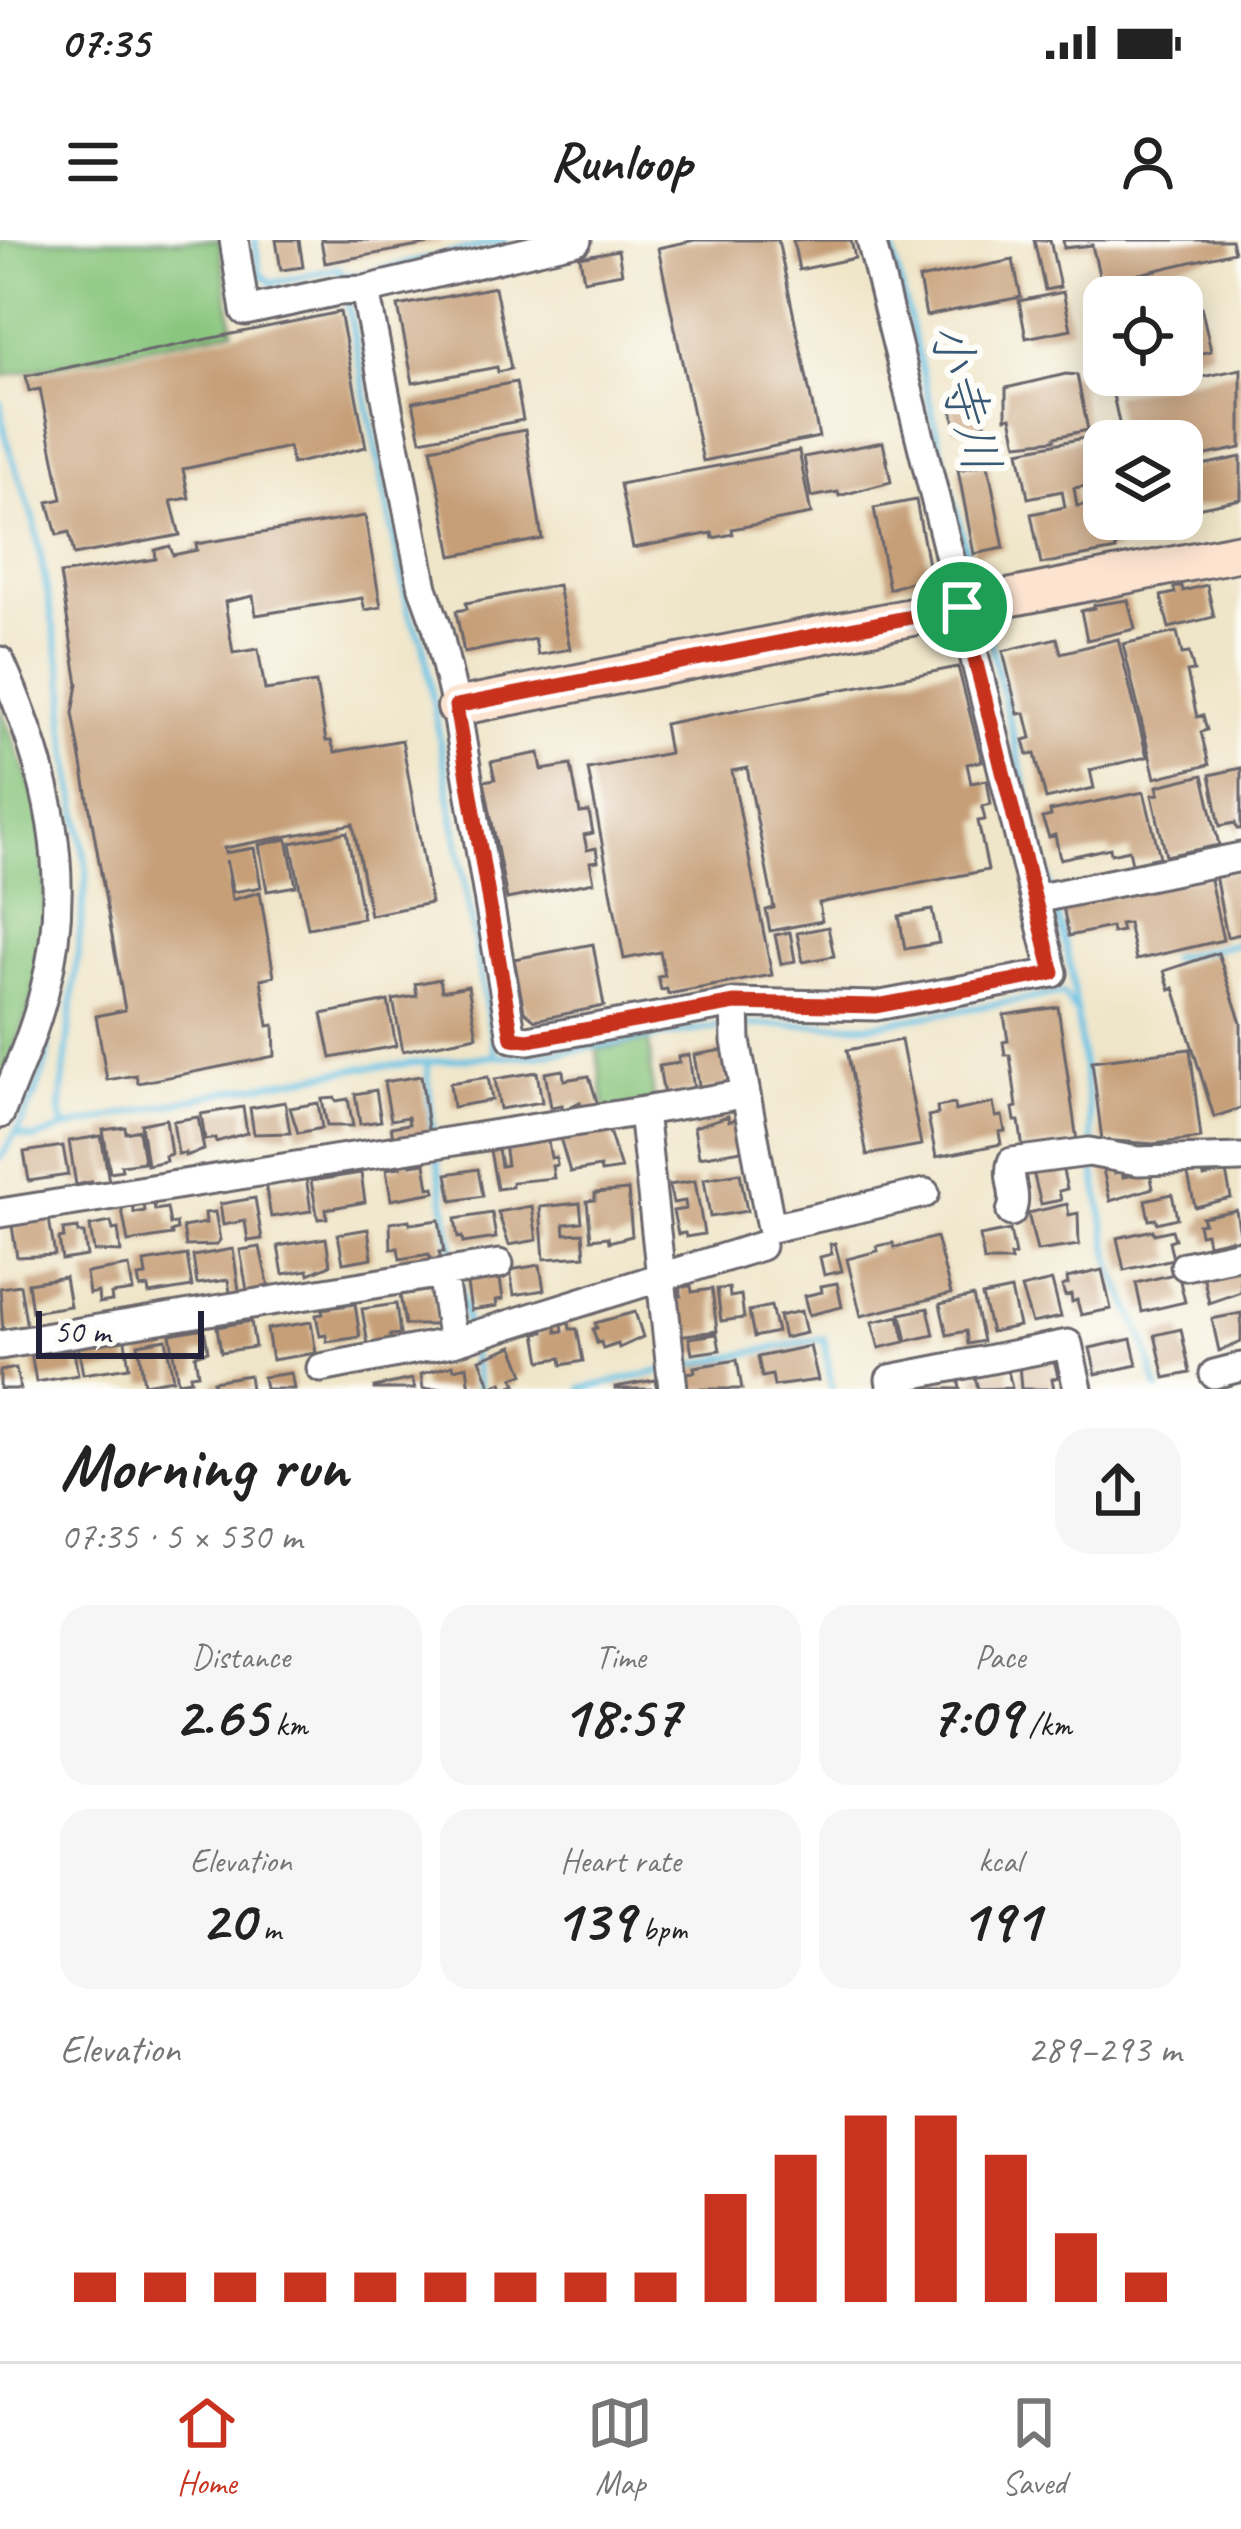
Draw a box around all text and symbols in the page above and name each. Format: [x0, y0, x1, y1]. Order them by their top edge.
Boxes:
text: 07:35 [60, 14, 149, 71]
text: Runloop [550, 128, 691, 196]
icon: menu [60, 129, 126, 195]
icon: person [1115, 129, 1181, 195]
map controls [1083, 276, 1203, 540]
button: locate [1083, 276, 1203, 396]
water label: 小寺川 [915, 315, 1015, 479]
button: layers [1083, 420, 1203, 540]
pin [911, 556, 1013, 658]
icon: arrive [929, 574, 995, 640]
scale bar [36, 1305, 204, 1358]
text: 50 m [54, 1311, 110, 1353]
text: Morning run [60, 1425, 348, 1508]
button: share [1055, 1428, 1181, 1554]
text: 07:35 · 5 × 530 m [60, 1512, 302, 1561]
text: Distance [192, 1636, 290, 1678]
text: Time [595, 1636, 646, 1678]
text: Pace [975, 1636, 1026, 1678]
text: 2.65 [174, 1678, 267, 1754]
text: 18:57 [561, 1678, 680, 1754]
text: 7:09 [929, 1678, 1021, 1754]
text: km [267, 1704, 308, 1746]
text: /km [1021, 1704, 1072, 1746]
text: Elevation [190, 1840, 292, 1882]
text: Heart rate [560, 1840, 681, 1882]
text: kcal [978, 1840, 1022, 1882]
text: 20 [201, 1882, 255, 1958]
text: 139 [554, 1882, 634, 1958]
text: 191 [960, 1882, 1040, 1958]
text: m [255, 1908, 281, 1950]
text: bpm [634, 1908, 687, 1950]
text: Elevation [60, 2025, 180, 2074]
text: 289–293 m [1027, 2025, 1181, 2074]
tab: Home [174, 2390, 240, 2504]
tab: Map [587, 2390, 653, 2504]
tab: Saved [1001, 2390, 1067, 2504]

